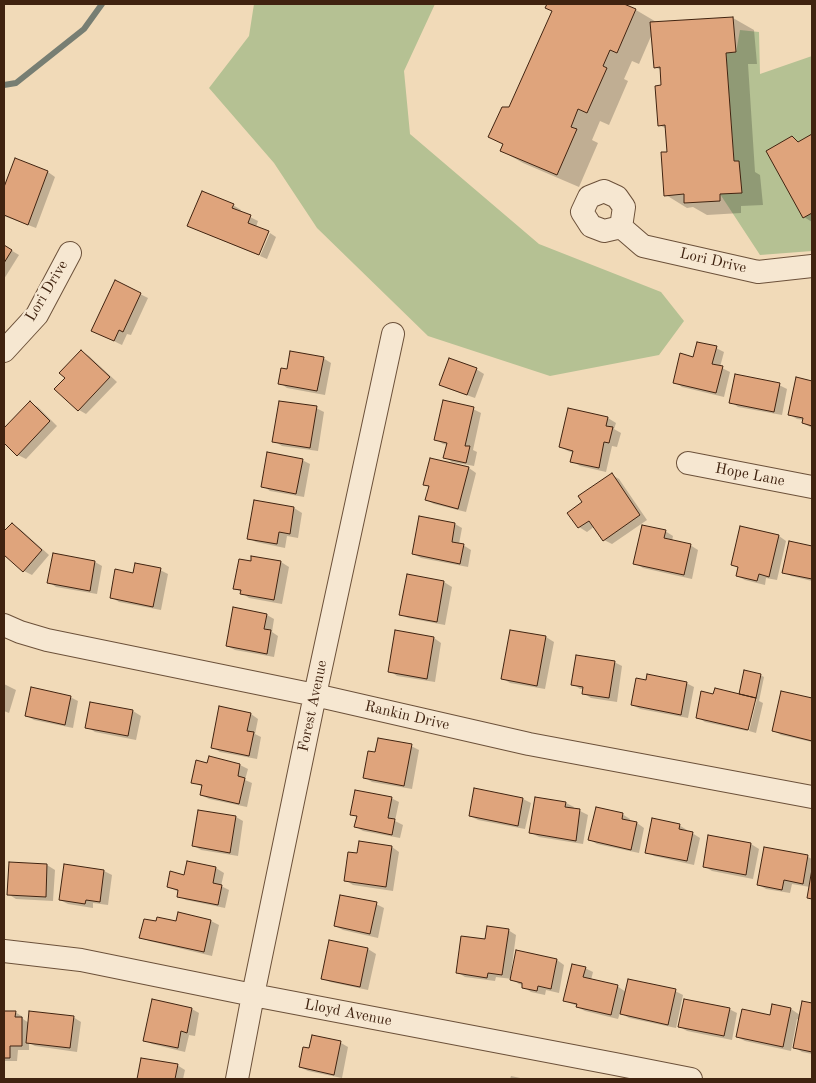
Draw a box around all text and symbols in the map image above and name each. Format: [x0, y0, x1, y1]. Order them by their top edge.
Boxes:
street label: Lori Drive [678, 245, 748, 277]
street label: Lori Drive [22, 257, 72, 325]
street label: Hope Lane [714, 459, 786, 491]
street label: Forest Avenue [295, 659, 331, 753]
street label: Rankin Drive [363, 698, 451, 734]
street label: Lloyd Avenue [303, 996, 393, 1030]

